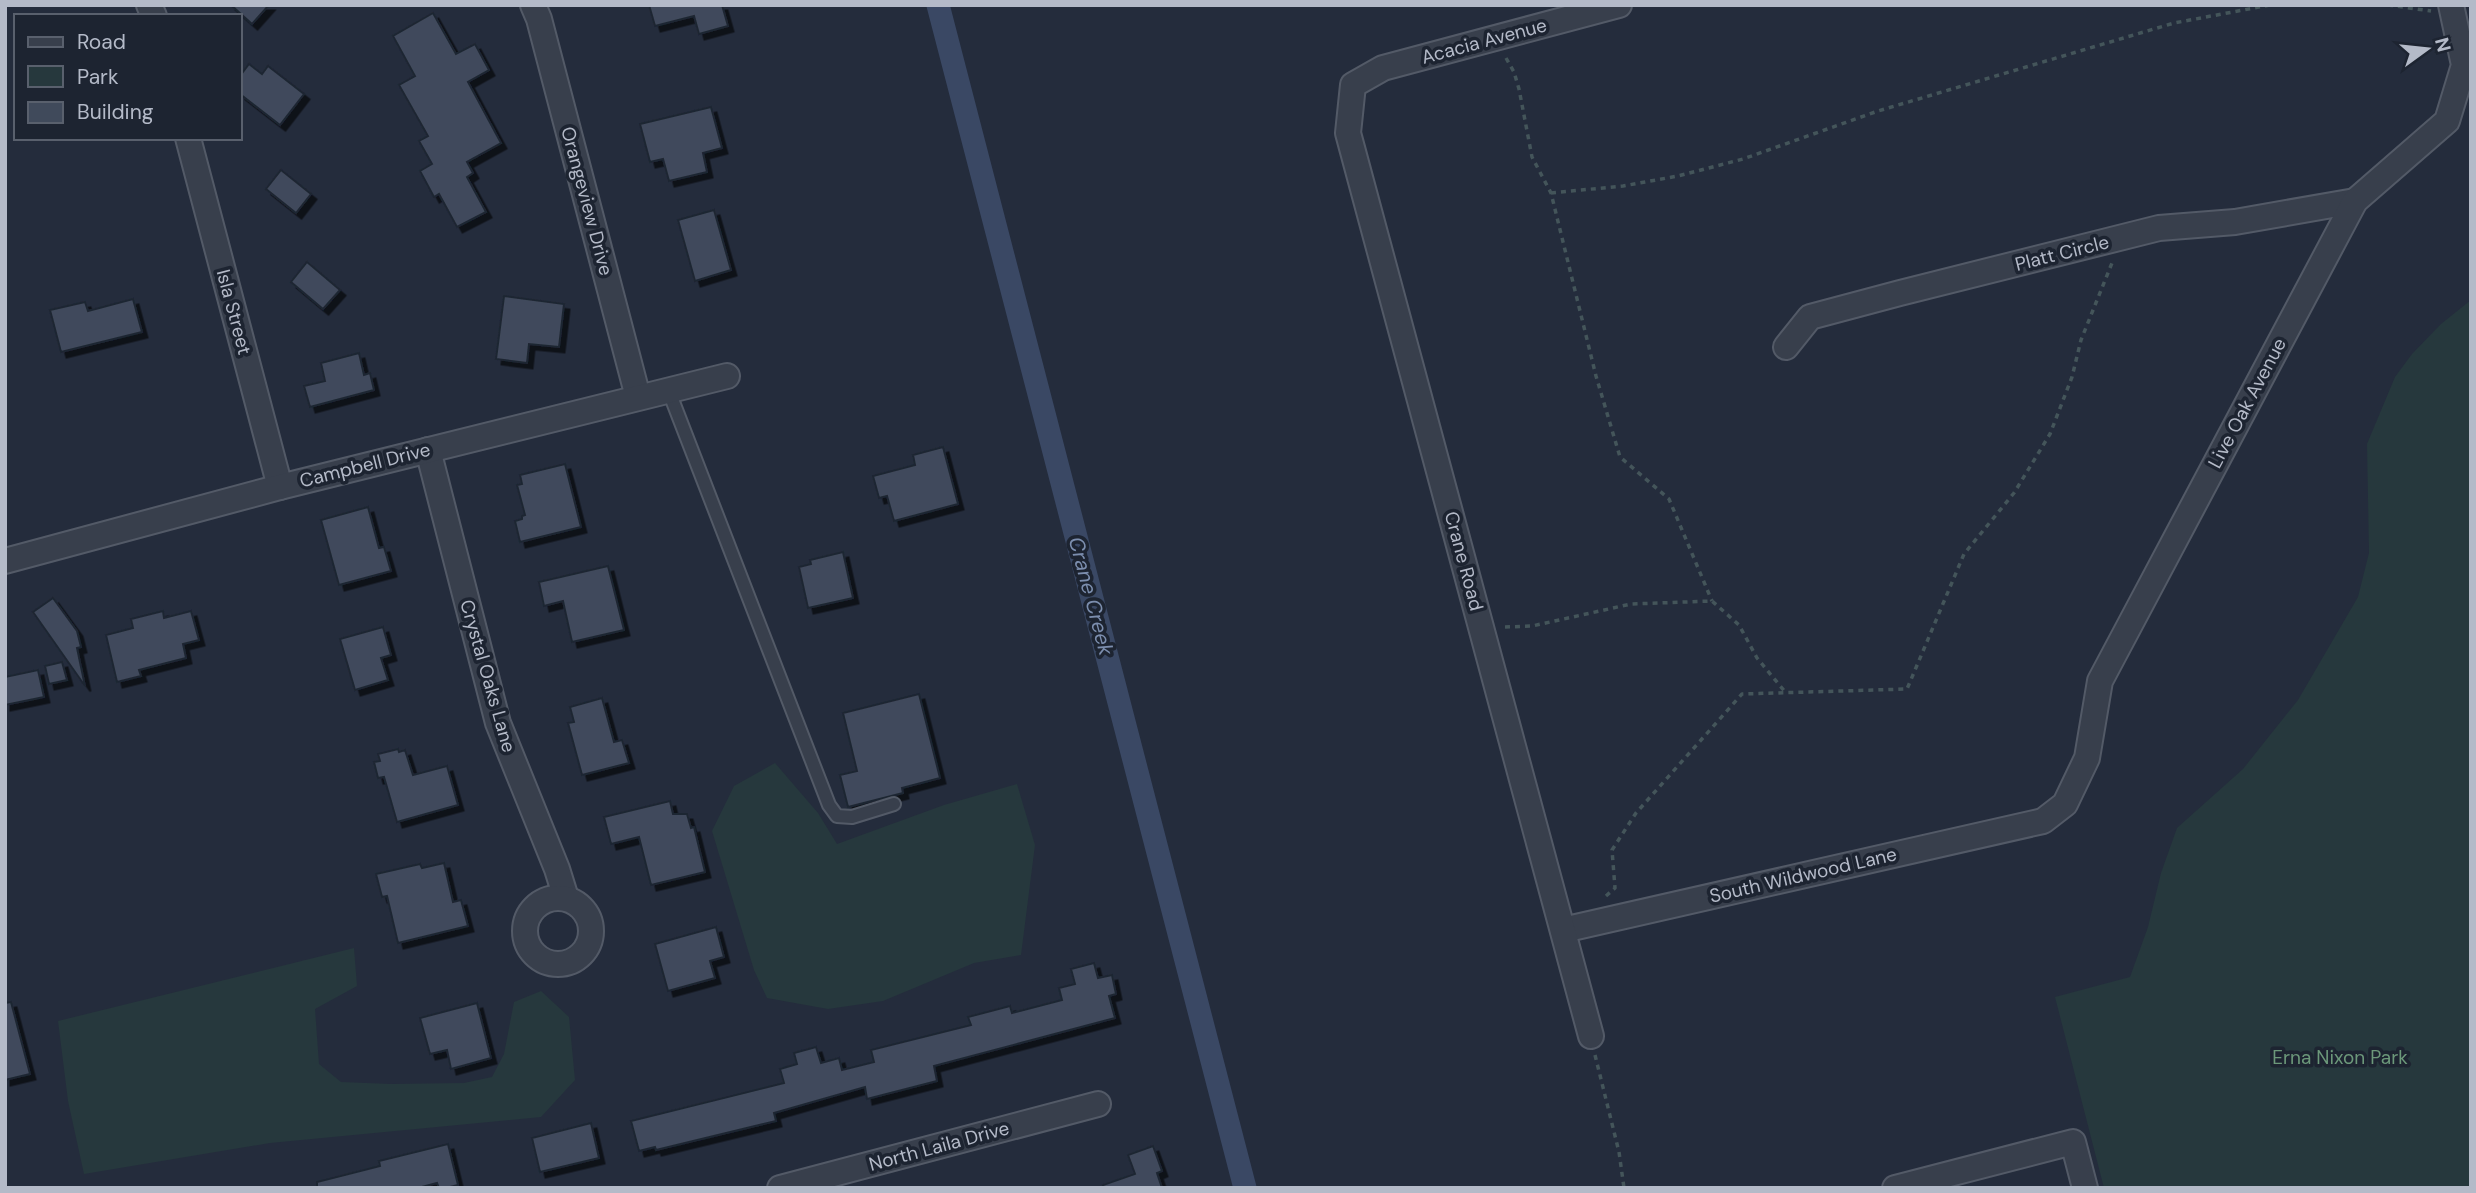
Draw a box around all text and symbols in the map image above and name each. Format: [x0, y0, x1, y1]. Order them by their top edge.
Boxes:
street label: Acacia Avenue [1419, 12, 1549, 70]
legend [14, 14, 242, 140]
north arrow [2392, 14, 2462, 84]
text: Road [77, 28, 126, 56]
text: N [2429, 35, 2457, 55]
text: Park [77, 63, 119, 91]
text: Building [77, 98, 154, 126]
street label: Orangeview Drive [555, 124, 619, 278]
street label: Platt Circle [2012, 229, 2112, 277]
street label: Isla Street [211, 267, 257, 357]
street label: Live Oak Avenue [2202, 333, 2292, 473]
street label: Campbell Drive [297, 437, 433, 493]
street label: Crane Road [1439, 509, 1489, 613]
water label: Crane Creek [1062, 534, 1120, 659]
street label: Crystal Oaks Lane [454, 597, 522, 755]
street label: South Wildwood Lane [1707, 841, 1899, 909]
park label: Erna Nixon Park [2272, 1045, 2408, 1070]
street label: North Laila Drive [866, 1115, 1012, 1177]

